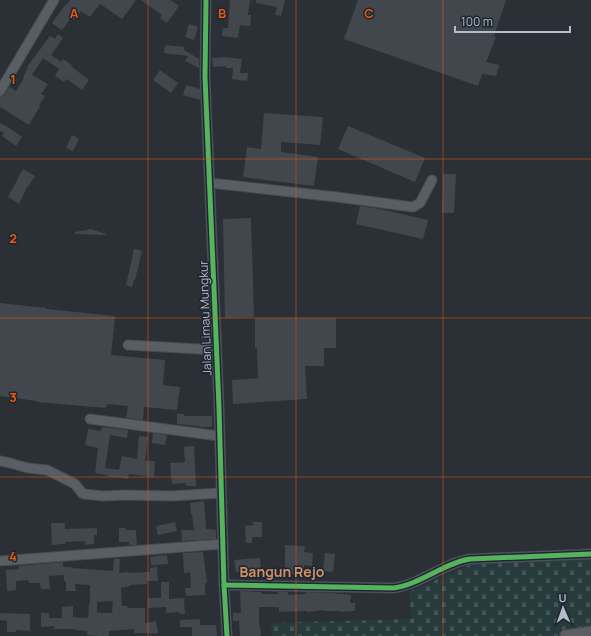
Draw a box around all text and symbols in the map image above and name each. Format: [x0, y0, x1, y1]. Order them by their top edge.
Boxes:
text: A [70, 4, 79, 22]
text: B [218, 4, 226, 22]
text: C [364, 4, 374, 22]
scale bar [455, 8, 570, 34]
text: 100 m [461, 13, 493, 30]
text: 1 [10, 70, 16, 88]
text: 2 [9, 229, 17, 247]
street label: Jalan Limau Mungkur [194, 259, 216, 376]
text: 3 [9, 388, 17, 406]
text: 4 [9, 547, 17, 565]
district label: Bangun Rejo [240, 562, 325, 581]
north arrow [543, 588, 583, 628]
text: U [558, 590, 567, 605]

